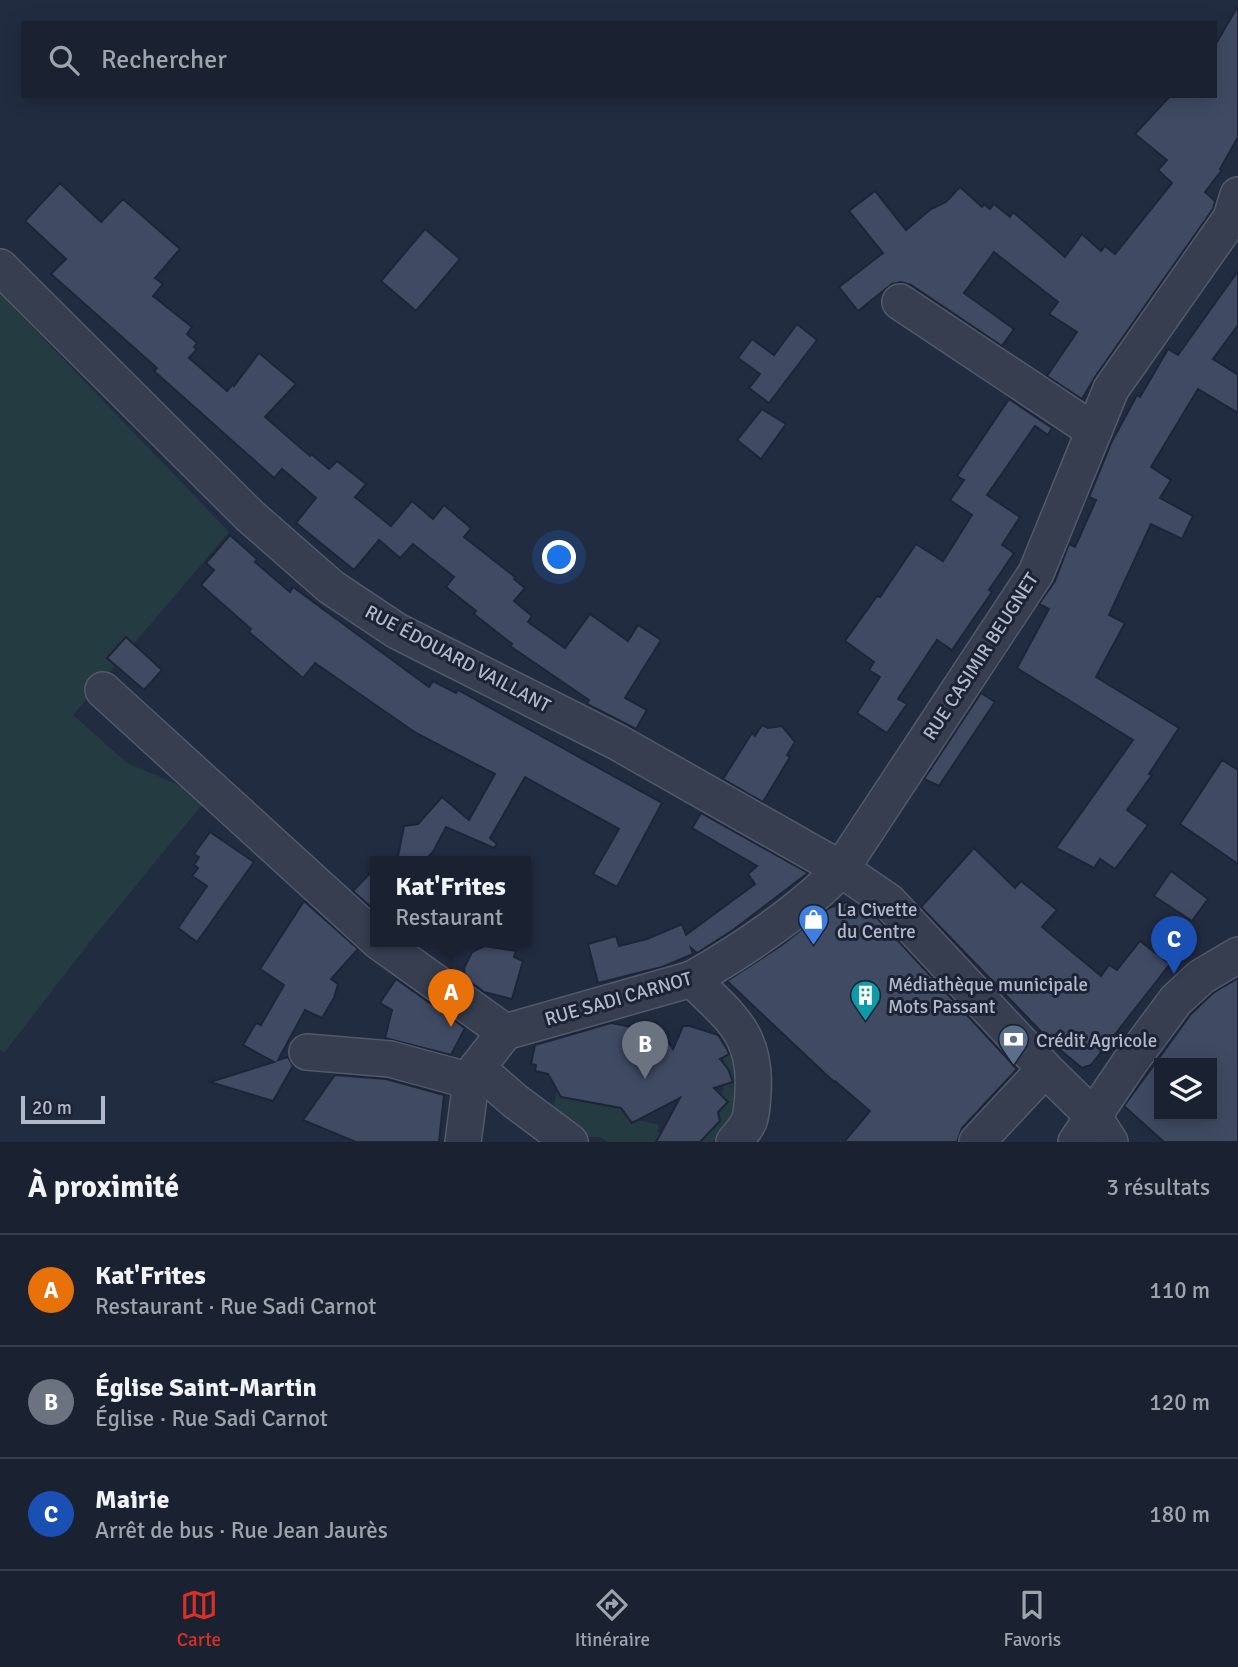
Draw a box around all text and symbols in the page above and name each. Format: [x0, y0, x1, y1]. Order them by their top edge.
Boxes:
search box [21, 21, 1217, 98]
icon: search [45, 41, 83, 79]
text: Rechercher [101, 44, 227, 76]
your location [542, 540, 576, 574]
street label: RUE CASIMIR BEUGNET [918, 568, 1044, 745]
street label: RUE ÉDOUARD VAILLANT [361, 600, 555, 718]
popup [370, 856, 531, 947]
text: Kat'Frites [395, 871, 506, 903]
place label: La Civette du Centre [837, 898, 918, 944]
text: Restaurant [395, 903, 503, 932]
shop icon: La Civette du Centre [797, 903, 831, 947]
pin: C [1151, 916, 1197, 974]
street label: RUE SADI CARNOT [542, 966, 695, 1031]
pin: A [428, 969, 474, 1027]
place label: Médiathèque municipale Mots Passant [888, 973, 1088, 1019]
building icon: Médiathèque municipale Mots Passant [848, 978, 882, 1022]
pin: B [622, 1021, 668, 1079]
bank icon: Crédit Agricole [996, 1023, 1030, 1067]
place label: Crédit Agricole [1036, 1029, 1157, 1053]
map controls [1154, 1058, 1217, 1121]
button: layers [1154, 1058, 1217, 1121]
scale bar [21, 1093, 105, 1125]
text: 20 m [32, 1096, 72, 1120]
text: À proximité [28, 1169, 179, 1206]
text: 3 résultats [1106, 1173, 1210, 1202]
text: Kat'Frites [95, 1260, 206, 1292]
text: A [44, 1276, 58, 1305]
text: 110 m [1149, 1276, 1210, 1305]
text: Restaurant · Rue Sadi Carnot [95, 1292, 376, 1321]
text: Église Saint-Martin [95, 1372, 317, 1404]
text: B [44, 1388, 58, 1417]
text: 120 m [1149, 1388, 1210, 1417]
text: Église · Rue Sadi Carnot [95, 1404, 328, 1433]
text: Mairie [95, 1484, 169, 1516]
text: C [44, 1500, 58, 1529]
text: 180 m [1149, 1500, 1210, 1529]
text: Arrêt de bus · Rue Jean Jaurès [95, 1516, 388, 1545]
tab: Carte [177, 1586, 221, 1652]
tab: Itinéraire [575, 1586, 650, 1652]
tab: Favoris [1004, 1586, 1061, 1652]

